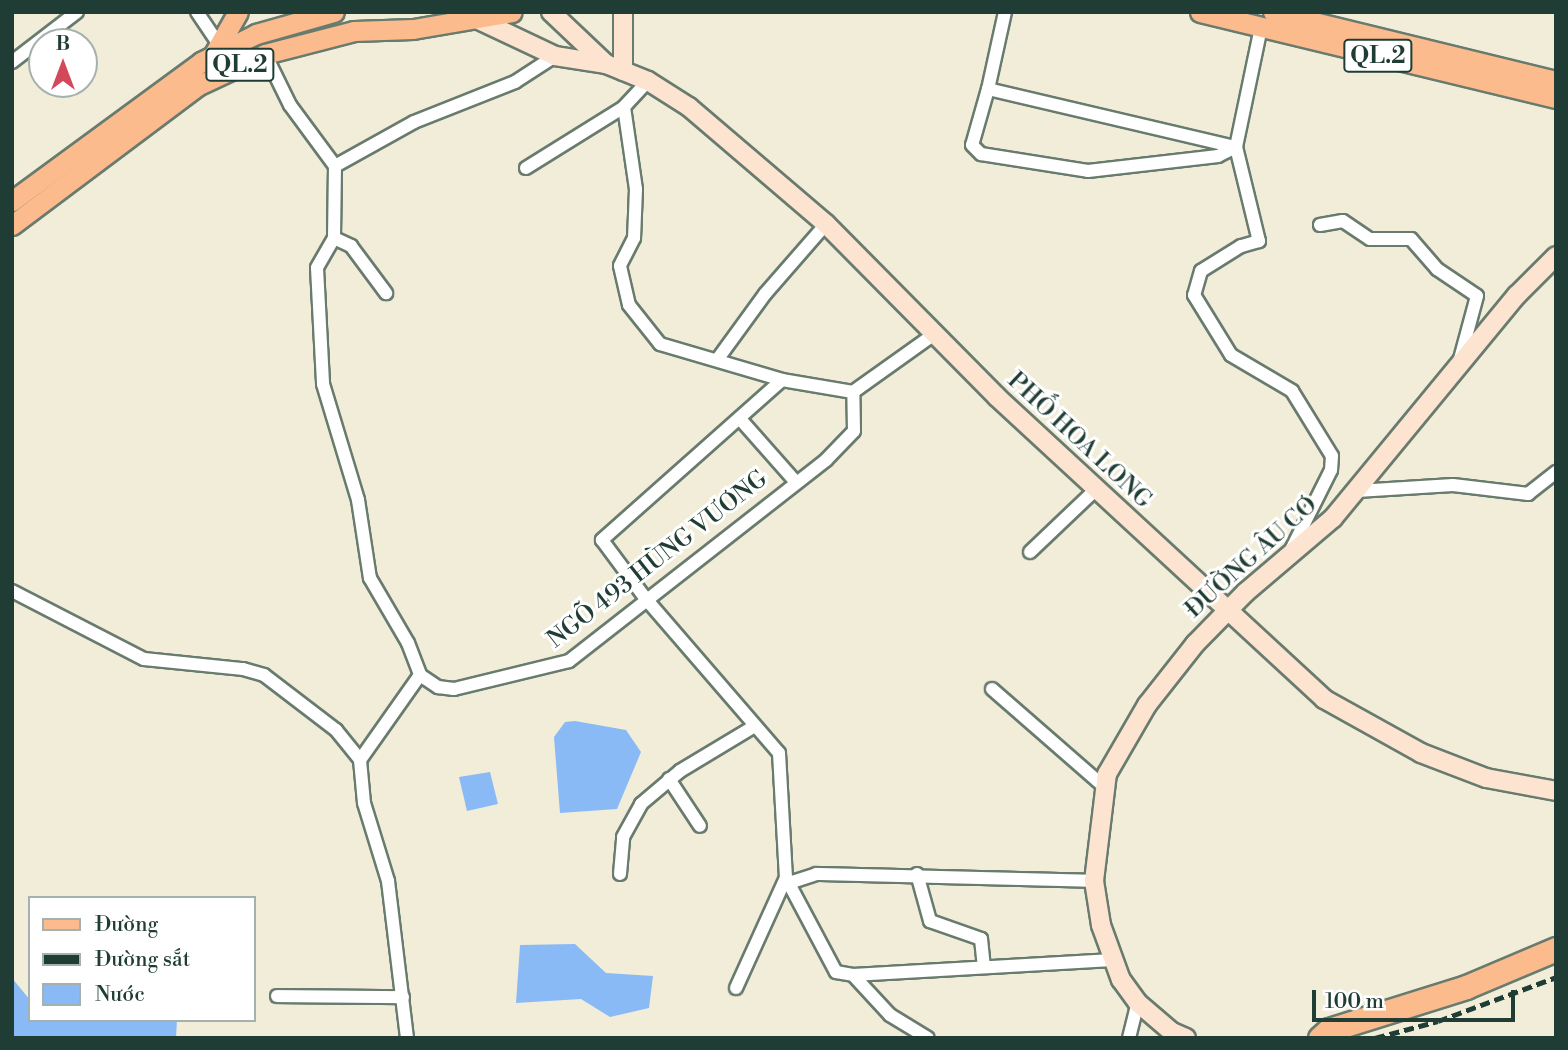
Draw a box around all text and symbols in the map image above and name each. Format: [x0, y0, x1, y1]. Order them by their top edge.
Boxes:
north arrow [28, 28, 98, 98]
text: B [56, 32, 70, 56]
road number: QL.2 [1343, 36, 1413, 76]
road number: QL.2 [205, 46, 275, 85]
street label: PHỐ HOA LONG [1001, 367, 1157, 515]
street label: NGÕ 493 HÙNG VƯƠNG [542, 465, 774, 655]
street label: ĐƯỜNG ÂU CƠ [1180, 491, 1324, 625]
legend [28, 896, 256, 1022]
text: Đường [95, 912, 158, 938]
text: Đường sắt [95, 947, 190, 973]
scale bar [1316, 976, 1519, 1020]
text: Nước [95, 982, 145, 1008]
text: 100 m [1325, 989, 1384, 1015]

